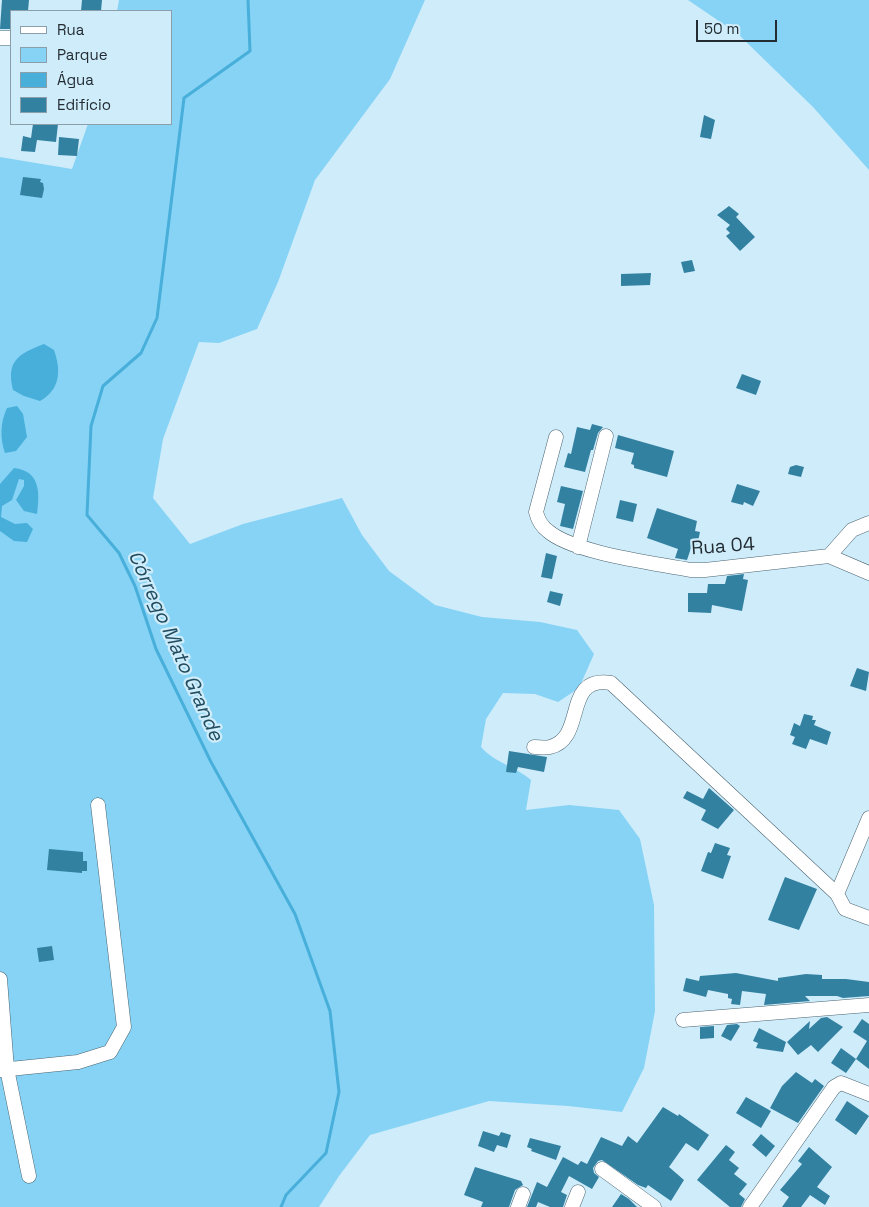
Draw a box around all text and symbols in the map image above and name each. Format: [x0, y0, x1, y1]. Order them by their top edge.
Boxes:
legend [10, 10, 172, 125]
scale bar [699, 10, 780, 42]
text: 50 m [704, 19, 739, 38]
text: Rua [57, 20, 84, 39]
text: Parque [57, 45, 108, 64]
text: Água [57, 70, 94, 89]
text: Edifício [57, 95, 111, 114]
street label: Rua 04 [691, 533, 755, 561]
water label: Córrego Mato Grande [122, 547, 228, 745]

